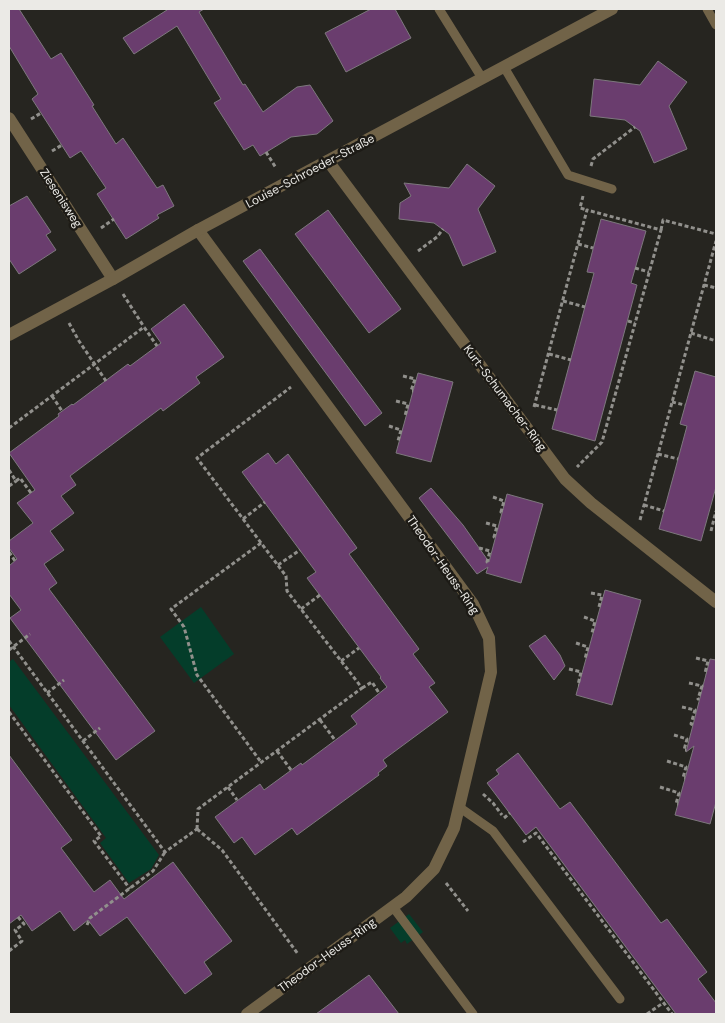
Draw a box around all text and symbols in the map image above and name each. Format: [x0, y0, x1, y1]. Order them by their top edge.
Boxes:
street label: Louise-Schroeder-Straße [243, 130, 377, 212]
street label: Ziesenisweg [36, 166, 86, 231]
street label: Kurt-Schumacher-Ring [460, 342, 550, 455]
street label: Theodor-Heuss-Ring [403, 512, 483, 618]
street label: Theodor-Heuss-Ring [275, 914, 379, 996]

